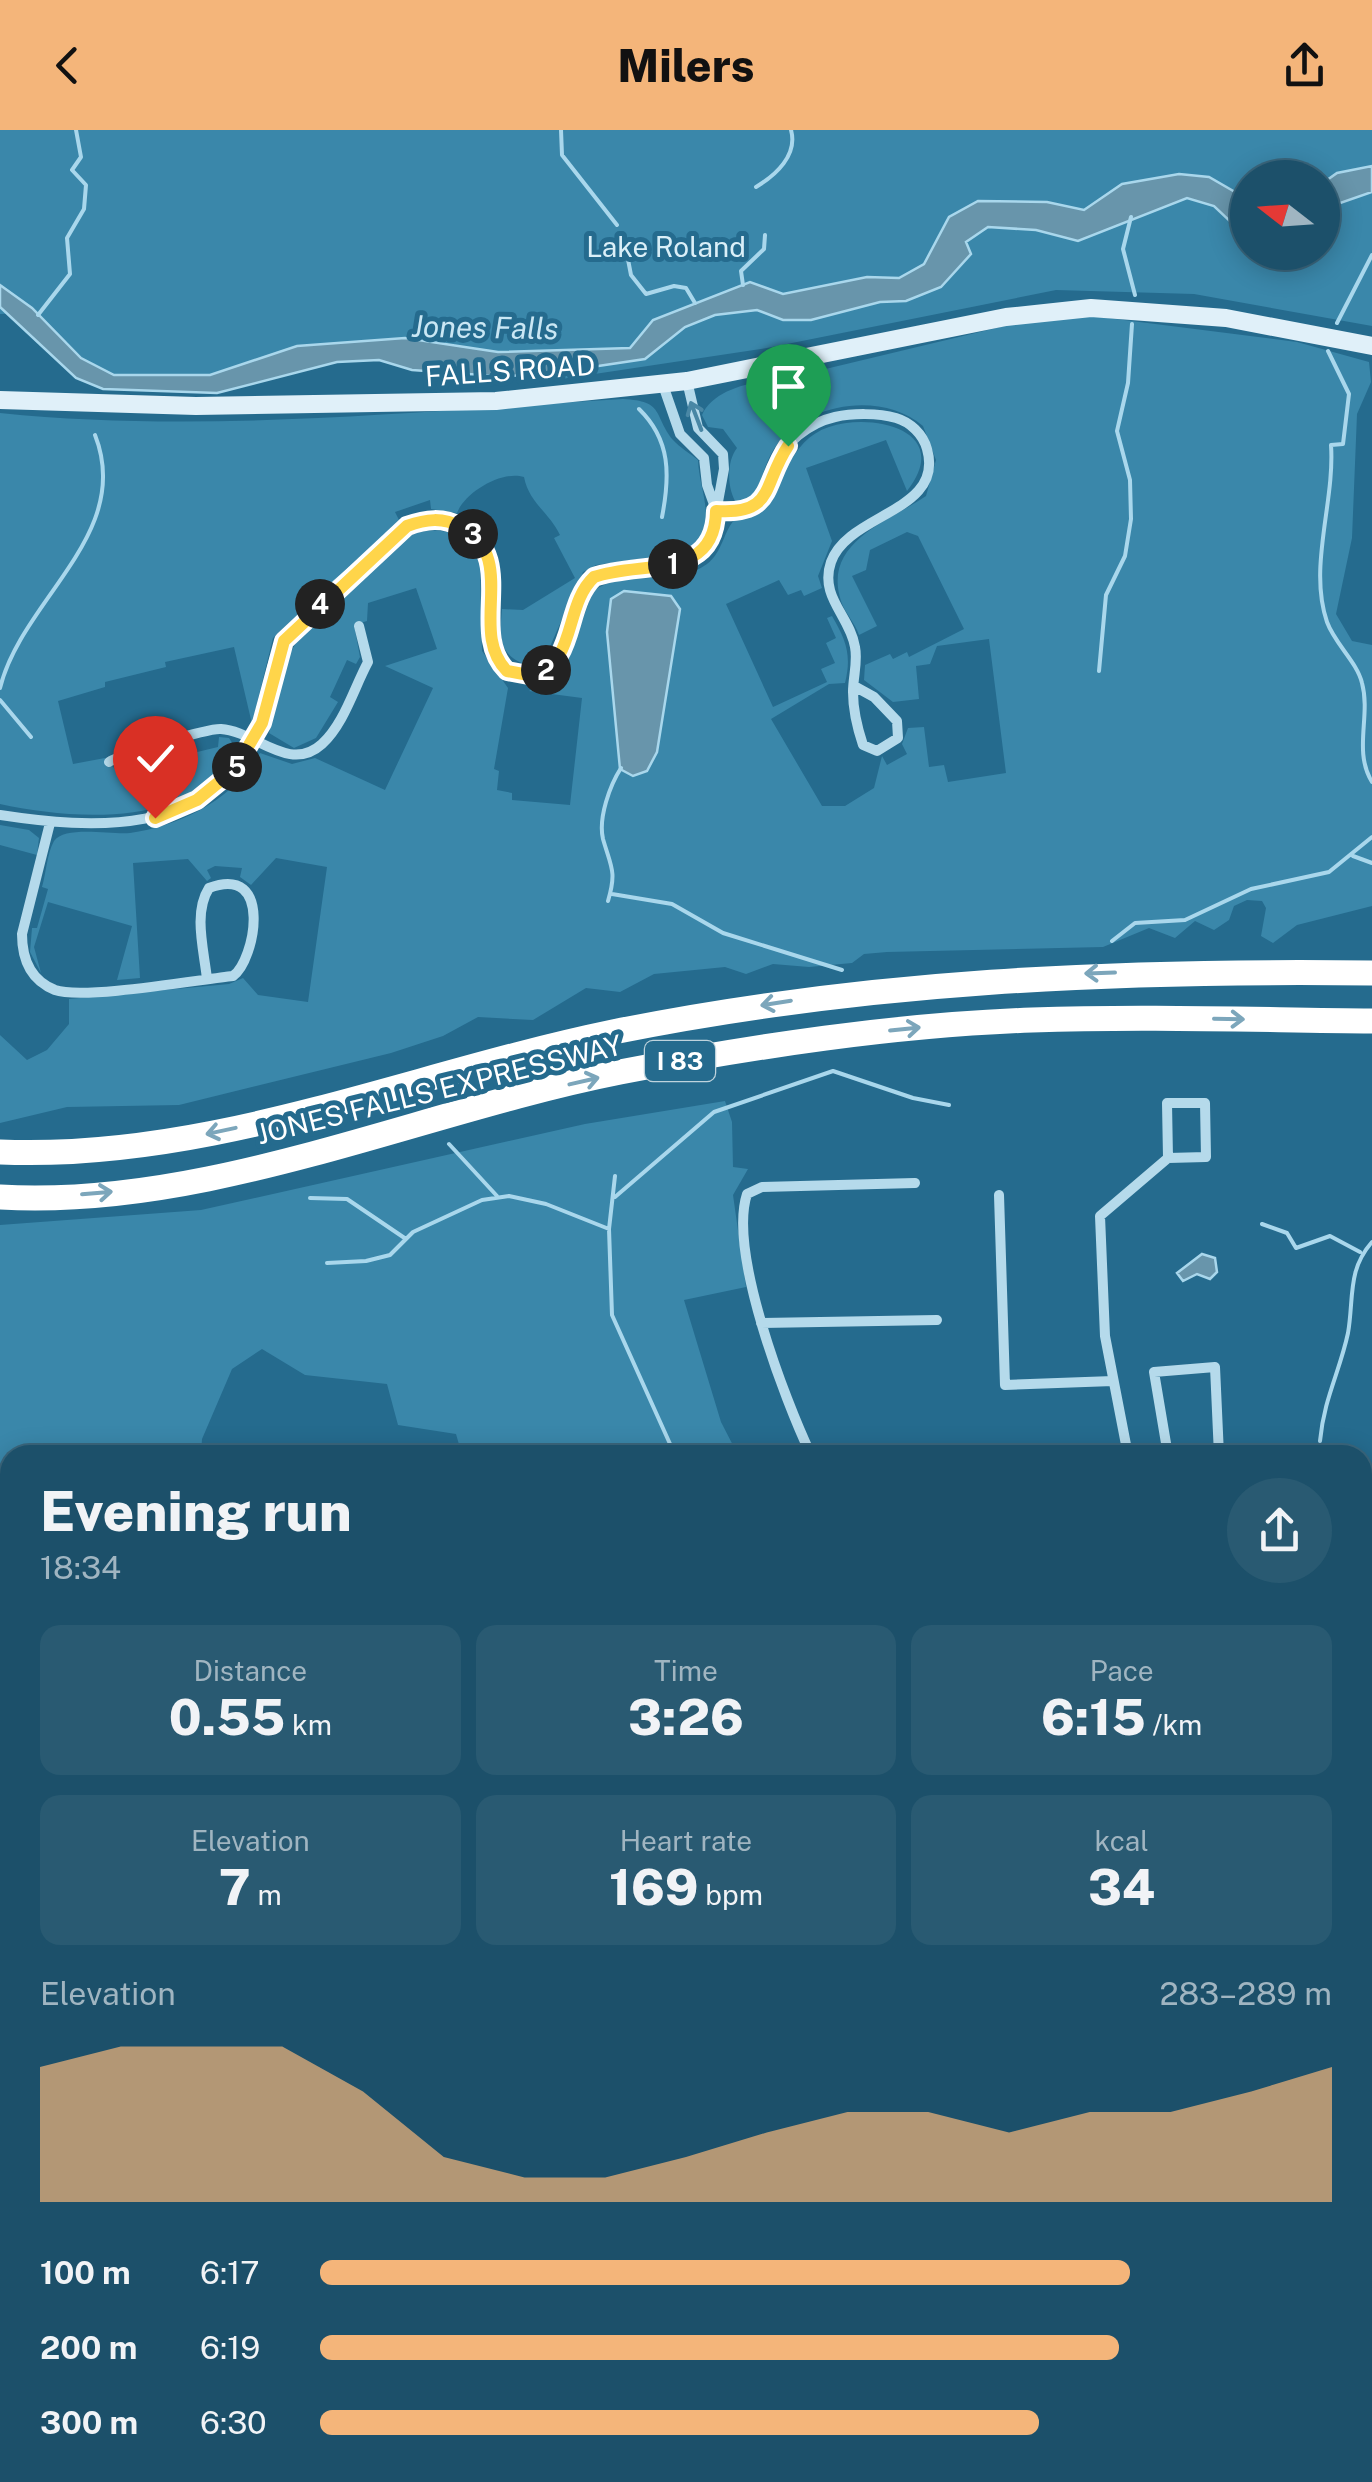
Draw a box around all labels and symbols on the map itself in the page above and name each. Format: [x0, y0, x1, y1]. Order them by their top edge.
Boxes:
north arrow [1230, 160, 1340, 270]
park label: Lake Roland [586, 230, 746, 263]
water label: Jones Falls [411, 308, 559, 346]
pin [746, 344, 831, 447]
street label: FALLS ROAD [424, 348, 596, 392]
one-way arrow [686, 401, 704, 432]
pin: 3 [448, 509, 498, 559]
pin: 1 [648, 539, 698, 589]
pin: 4 [295, 579, 345, 629]
pin: 2 [521, 645, 571, 695]
pin [113, 716, 198, 819]
pin: 5 [212, 742, 262, 792]
one-way arrow [1084, 964, 1116, 983]
one-way arrow [760, 995, 793, 1013]
one-way arrow [1213, 1010, 1245, 1029]
one-way arrow [888, 1020, 920, 1039]
street label: JONES FALLS EXPRESSWAY [253, 1028, 625, 1150]
road number: I 83 [645, 1041, 715, 1081]
one-way arrow [567, 1071, 599, 1089]
one-way arrow [206, 1123, 238, 1142]
one-way arrow [81, 1183, 113, 1202]

